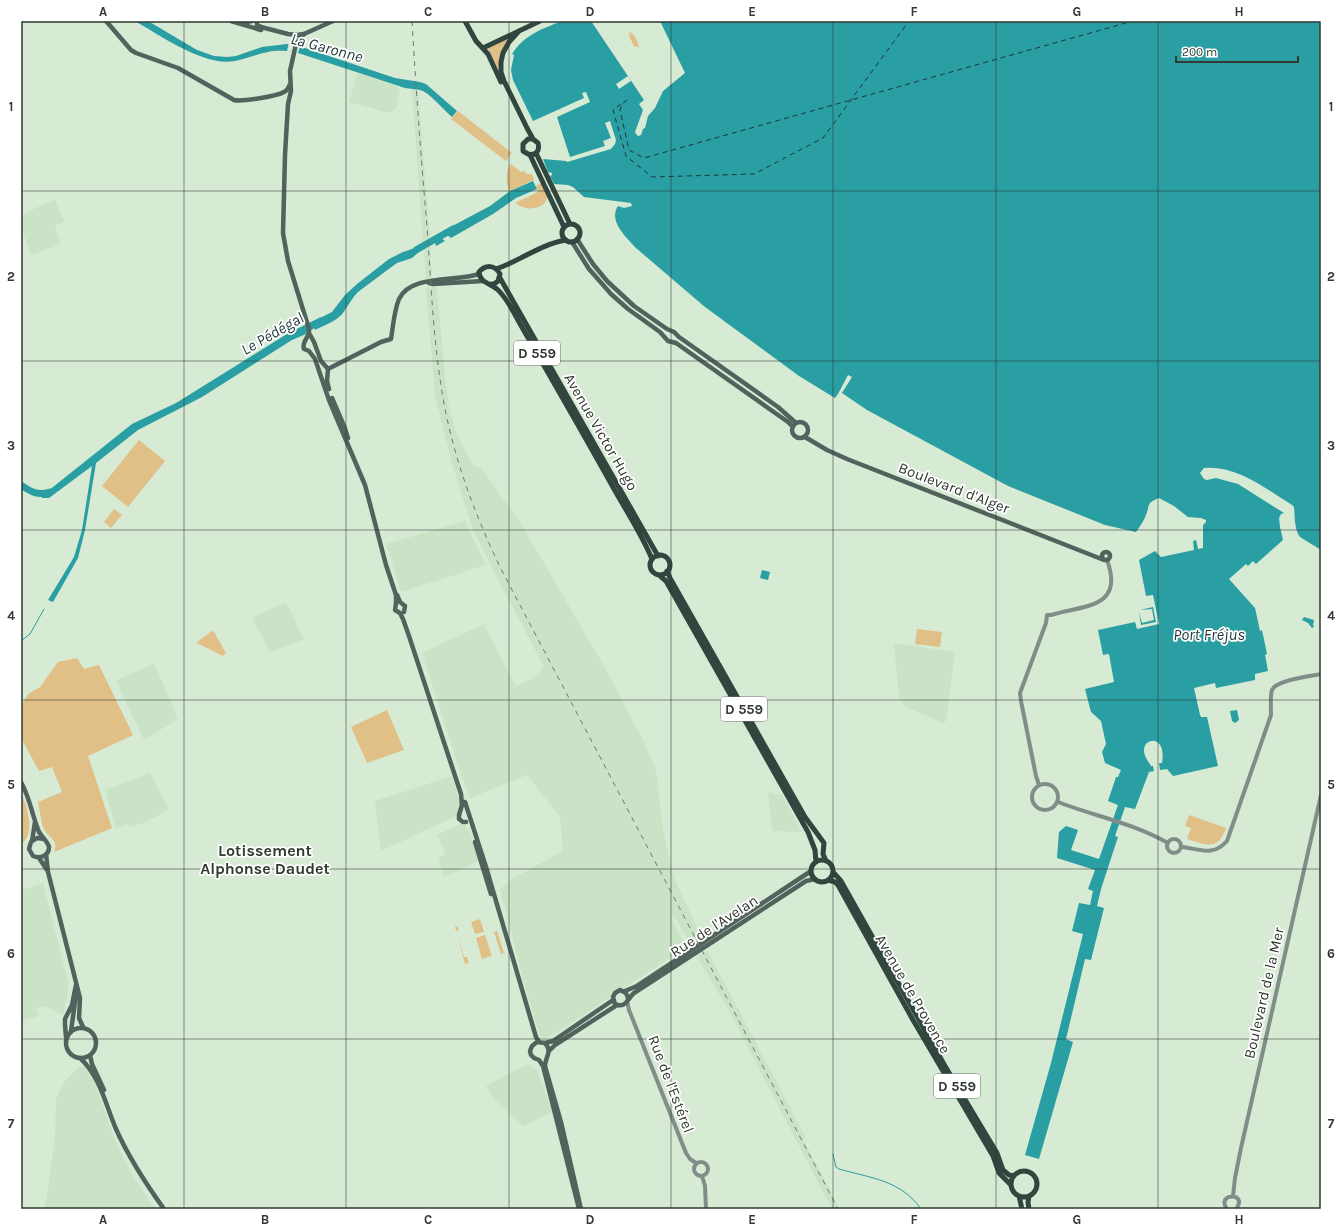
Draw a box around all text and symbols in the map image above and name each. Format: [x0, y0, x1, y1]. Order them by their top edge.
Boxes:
text: A [99, 4, 107, 19]
text: B [261, 4, 269, 19]
text: C [424, 4, 432, 19]
text: D [586, 4, 595, 19]
text: E [748, 4, 756, 19]
text: F [910, 4, 918, 19]
text: G [1073, 4, 1081, 19]
text: H [1234, 4, 1244, 19]
water label: La Garonne [289, 29, 365, 66]
scale bar [1176, 38, 1298, 64]
text: 200 m [1182, 45, 1217, 59]
text: 1 [9, 99, 13, 114]
text: 1 [1329, 99, 1333, 114]
text: 2 [7, 269, 15, 284]
text: 2 [1327, 269, 1335, 284]
water label: Le Pédégal [238, 308, 307, 359]
road number: D 559 [514, 341, 560, 365]
street label: Avenue Victor Hugo [560, 370, 642, 494]
text: 3 [7, 438, 15, 453]
text: 3 [1327, 438, 1335, 453]
street label: Boulevard d'Alger [896, 459, 1013, 518]
text: 4 [7, 608, 15, 623]
text: 4 [1327, 608, 1335, 623]
water label: Port Fréjus [1173, 625, 1245, 644]
road number: D 559 [721, 697, 767, 721]
text: 5 [7, 777, 15, 792]
text: 5 [1327, 777, 1335, 792]
district label: Lotissement Alphonse Daudet [200, 841, 330, 878]
street label: Rue de l'Avelan [667, 891, 761, 961]
street label: Boulevard de la Mer [1240, 925, 1288, 1060]
street label: Avenue de Provence [872, 931, 954, 1057]
text: 6 [7, 946, 15, 961]
text: 6 [1327, 946, 1335, 961]
street label: Rue de l'Estérel [644, 1033, 698, 1135]
road number: D 559 [934, 1074, 980, 1098]
text: 7 [8, 1116, 15, 1131]
text: 7 [1328, 1116, 1335, 1131]
text: A [99, 1212, 107, 1227]
text: B [261, 1212, 269, 1227]
text: C [424, 1212, 432, 1227]
text: D [586, 1212, 595, 1227]
text: E [748, 1212, 756, 1227]
text: F [910, 1212, 918, 1227]
text: G [1073, 1212, 1081, 1227]
text: H [1234, 1212, 1244, 1227]

